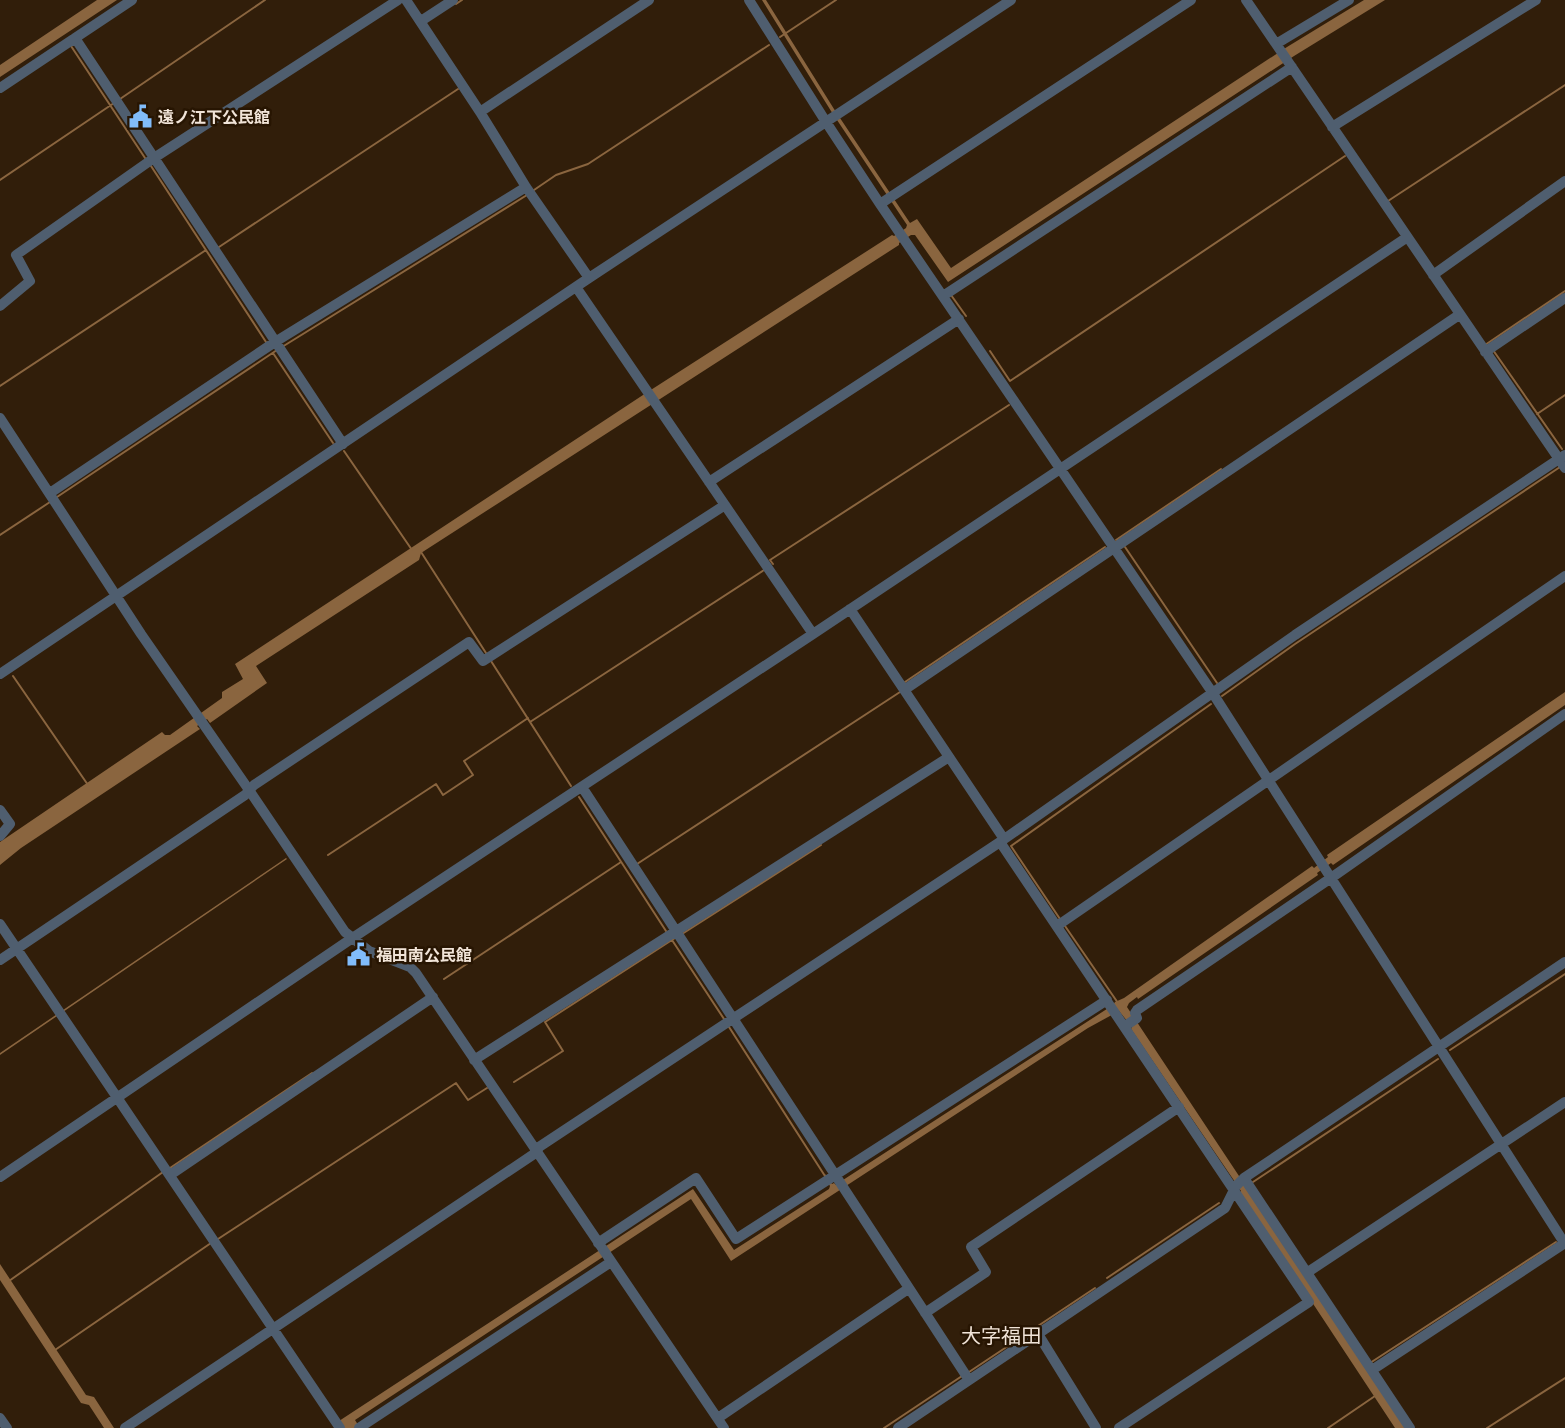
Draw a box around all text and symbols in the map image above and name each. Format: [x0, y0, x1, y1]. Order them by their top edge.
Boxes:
public building icon: 遠ノ江下公民館 [127, 104, 153, 130]
place label: 遠ノ江下公民館 [158, 107, 270, 127]
public building icon: 福田南公民館 [345, 942, 371, 968]
place label: 福田南公民館 [376, 945, 472, 965]
district label: 大字福田 [961, 1324, 1041, 1348]

